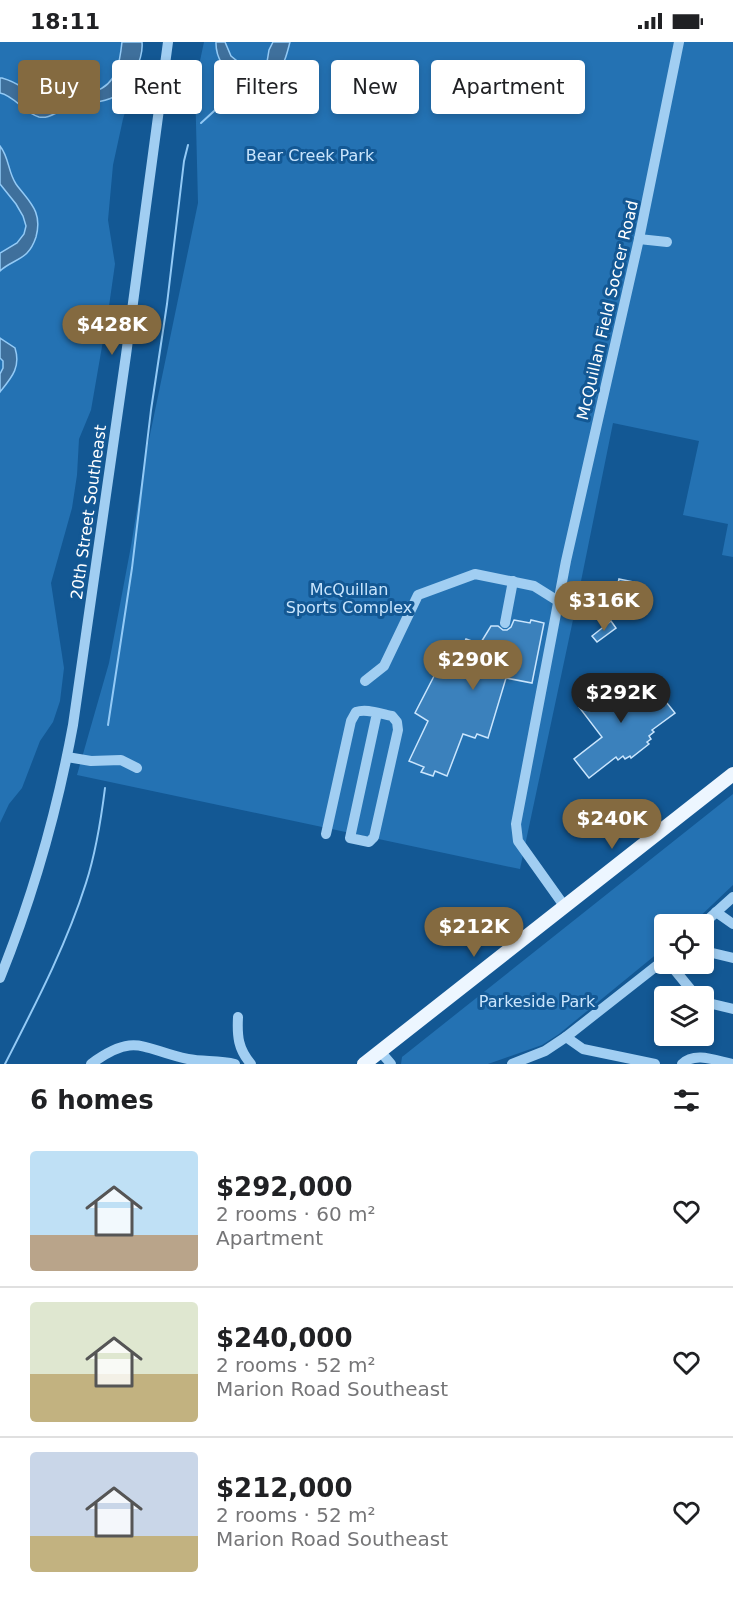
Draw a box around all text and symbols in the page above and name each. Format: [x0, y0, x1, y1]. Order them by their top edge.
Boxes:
text: 18:11 [30, 9, 100, 34]
chip: Buy [18, 60, 100, 114]
chip: Rent [112, 60, 202, 114]
chip: Filters [214, 60, 319, 114]
chip: New [331, 60, 419, 114]
chip: Apartment [431, 60, 585, 114]
park label: Bear Creek Park [246, 146, 375, 165]
street label: McQuillan Field Soccer Road [573, 198, 642, 422]
pin: $428K [70, 305, 154, 356]
text: $428K [76, 312, 148, 336]
street label: 20th Street Southeast [67, 423, 110, 601]
park label: McQuillan Sports Complex [286, 580, 412, 617]
pin: $316K [562, 581, 646, 632]
text: $316K [568, 588, 640, 612]
pin: $290K [431, 640, 515, 691]
text: $290K [437, 647, 509, 671]
pin: $292K [579, 673, 663, 724]
text: $292K [585, 680, 657, 704]
pin: $240K [570, 799, 654, 850]
text: $240K [576, 806, 648, 830]
pin: $212K [432, 907, 516, 958]
text: $212K [438, 914, 510, 938]
map controls [654, 914, 714, 1046]
button: locate [654, 914, 714, 974]
button: layers [654, 986, 714, 1046]
park label: Parkeside Park [479, 992, 596, 1011]
icon: filters [670, 1084, 703, 1117]
text: 6 homes [30, 1085, 154, 1115]
text: $292,000 [216, 1172, 353, 1202]
icon: home [78, 1175, 150, 1247]
icon: heart [670, 1195, 703, 1228]
text: 2 rooms · 60 m² [216, 1202, 376, 1226]
text: Apartment [216, 1226, 323, 1250]
text: $240,000 [216, 1323, 353, 1353]
icon: home [78, 1326, 150, 1398]
icon: heart [670, 1346, 703, 1379]
text: 2 rooms · 52 m² [216, 1353, 376, 1377]
text: Marion Road Southeast [216, 1377, 448, 1401]
text: $212,000 [216, 1473, 353, 1503]
icon: home [78, 1476, 150, 1548]
icon: heart [670, 1496, 703, 1529]
text: 2 rooms · 52 m² [216, 1503, 376, 1527]
text: Marion Road Southeast [216, 1527, 448, 1551]

